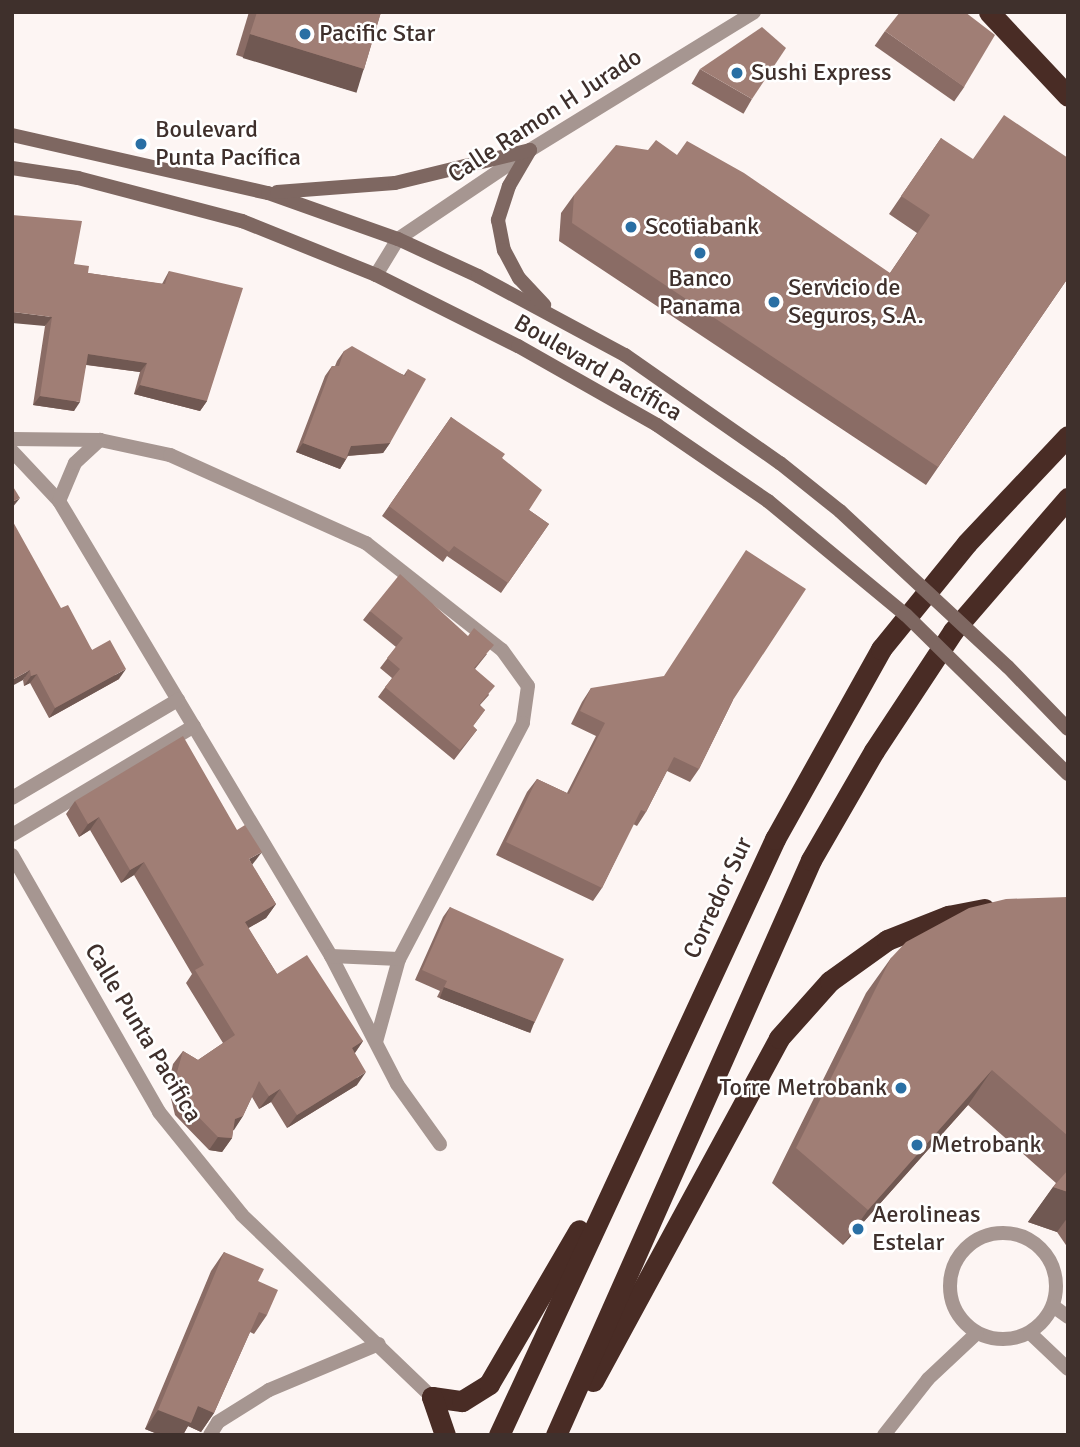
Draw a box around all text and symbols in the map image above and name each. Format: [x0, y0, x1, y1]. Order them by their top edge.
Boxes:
place label: Pacific Star [319, 20, 435, 48]
marker: Pacific Star [297, 26, 313, 42]
street label: Calle Ramon H Jurado [443, 43, 647, 189]
place label: Sushi Express [751, 59, 892, 87]
marker: Sushi Express [729, 65, 745, 81]
place label: Boulevard Punta Pacífica [155, 116, 301, 172]
marker: Boulevard Punta Pacífica [133, 136, 149, 152]
place label: Scotiabank [645, 213, 759, 241]
marker: Scotiabank [623, 219, 639, 235]
marker: Banco Panama [692, 245, 708, 261]
place label: Banco Panama [659, 265, 741, 321]
place label: Servicio de Seguros, S.A. [788, 274, 924, 330]
marker: Servicio de Seguros, S.A. [766, 294, 782, 310]
street label: Boulevard Pacífica [509, 308, 687, 428]
street label: Corredor Sur [677, 833, 759, 963]
street label: Calle Punta Pacifica [78, 938, 208, 1128]
place label: Torre Metrobank [720, 1074, 887, 1102]
marker: Torre Metrobank [893, 1080, 909, 1096]
place label: Metrobank [931, 1131, 1042, 1159]
marker: Metrobank [909, 1137, 925, 1153]
place label: Aerolineas Estelar [872, 1201, 981, 1257]
marker: Aerolineas Estelar [850, 1221, 866, 1237]

